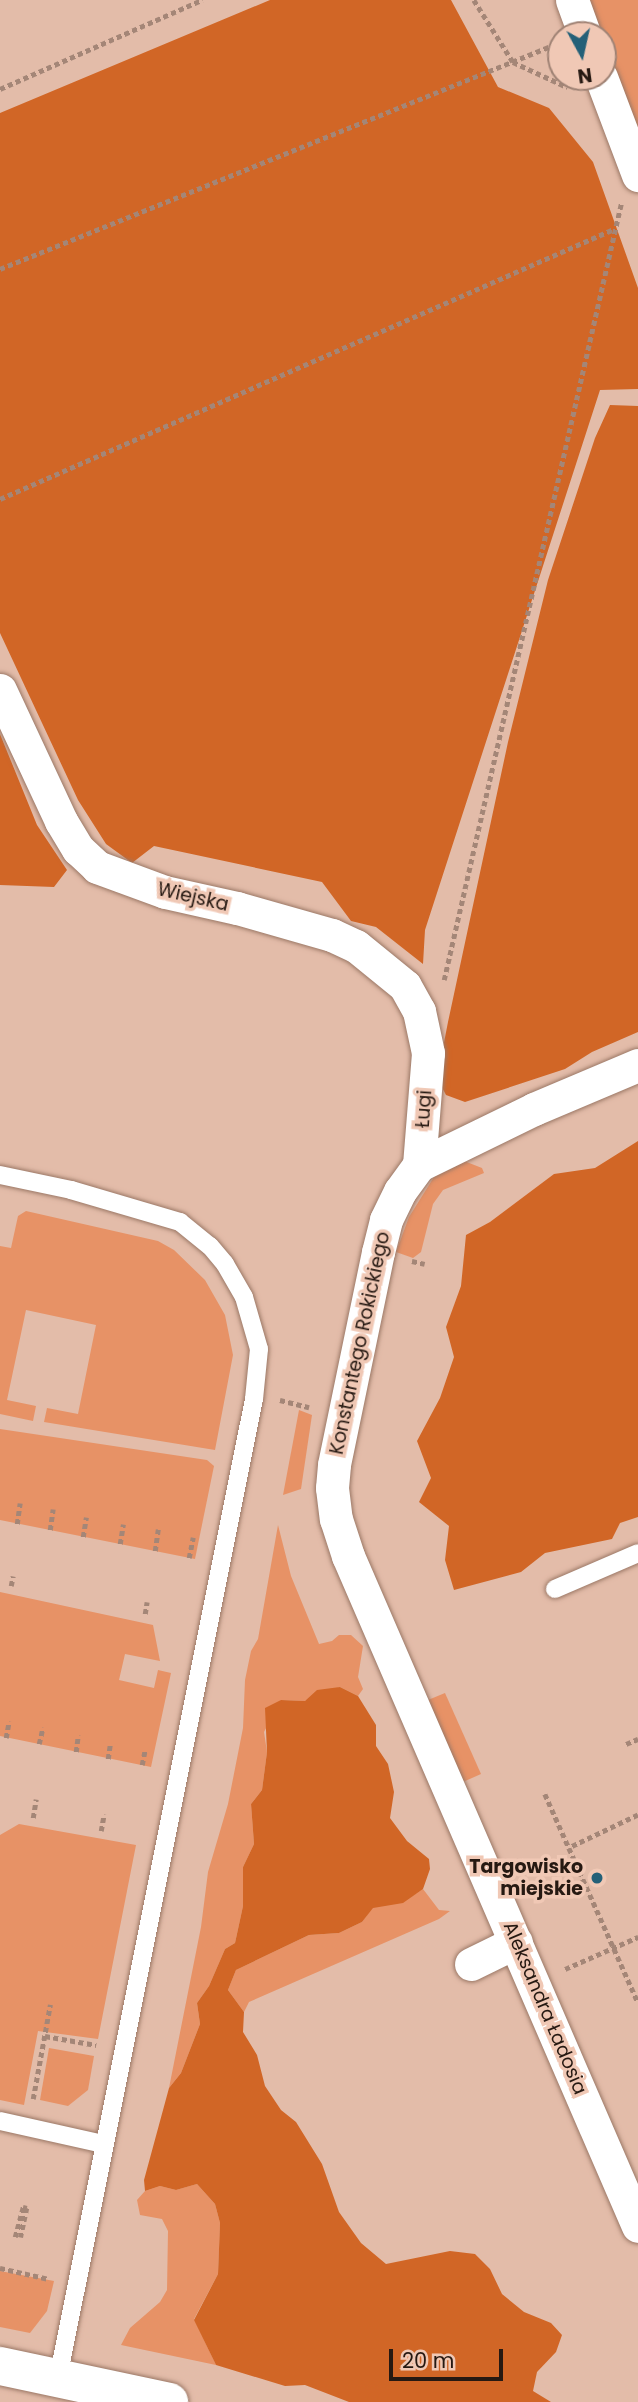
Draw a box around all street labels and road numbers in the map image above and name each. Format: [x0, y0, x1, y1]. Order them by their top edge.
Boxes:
street label: Wiejska [155, 878, 231, 916]
street label: Ługi [411, 1089, 437, 1129]
street label: Konstantego Rokickiego [325, 1229, 395, 1457]
street label: Aleksandra Ładosia [498, 1918, 592, 2098]

